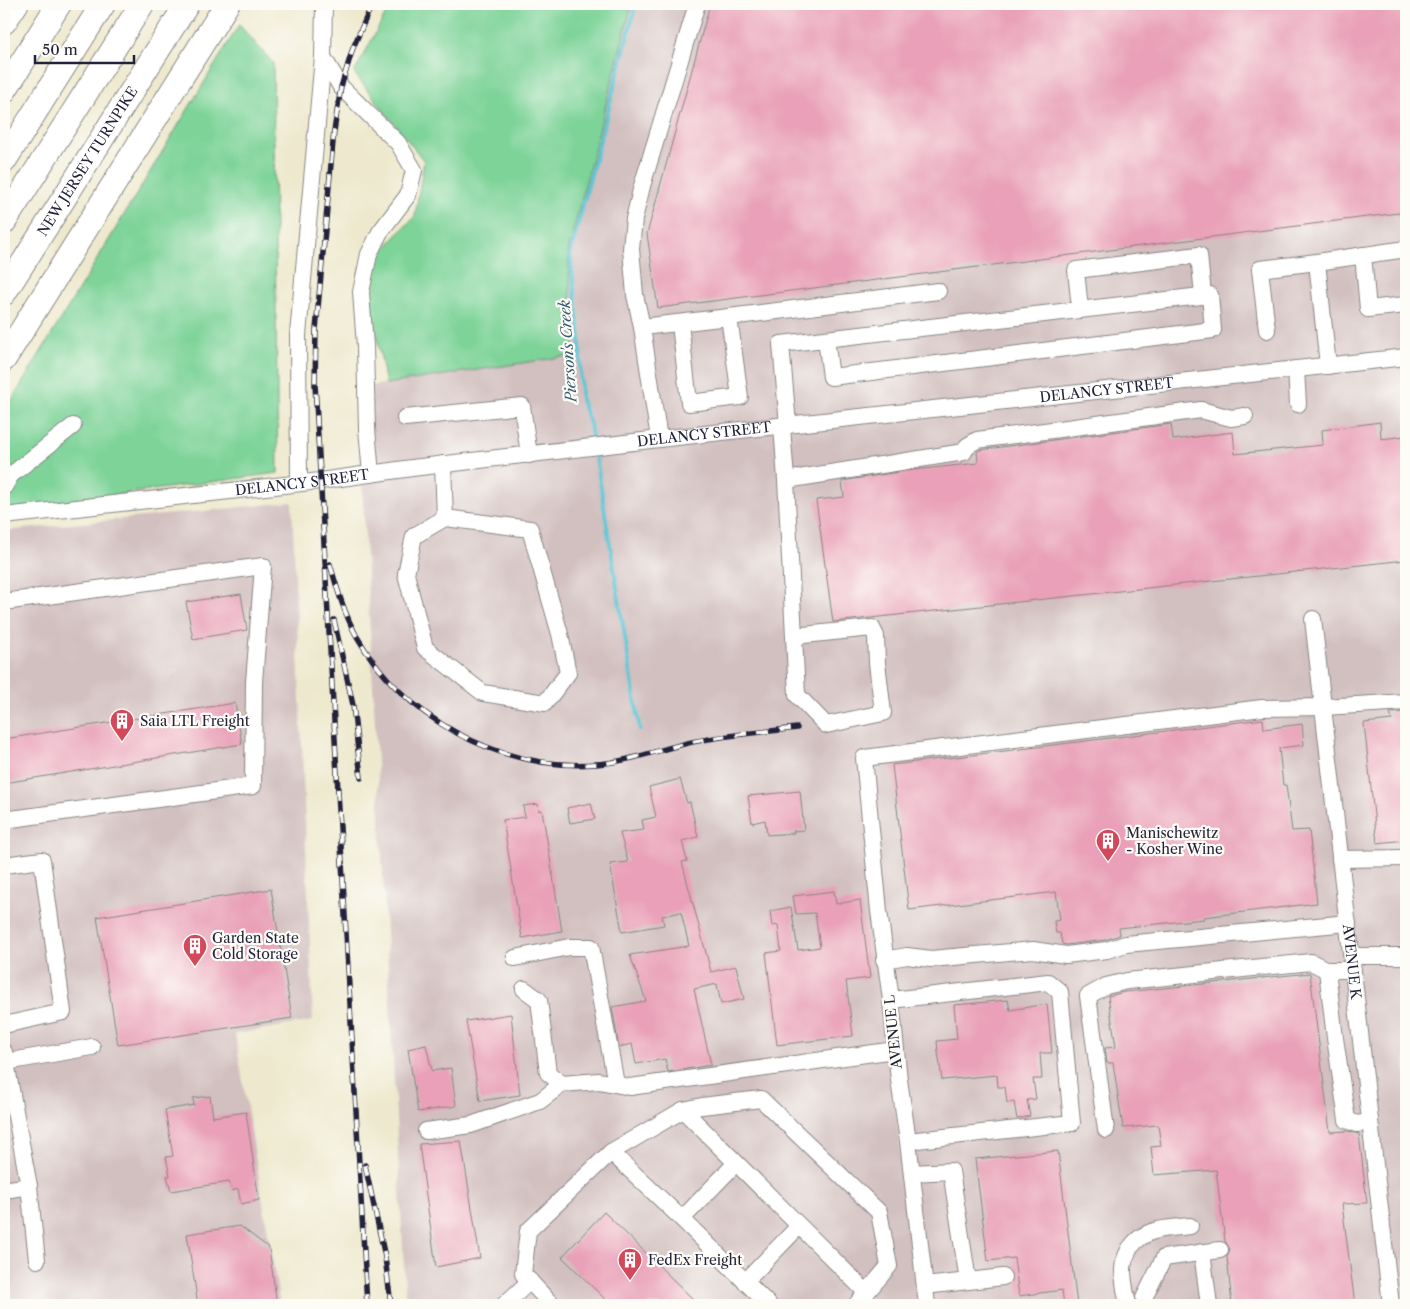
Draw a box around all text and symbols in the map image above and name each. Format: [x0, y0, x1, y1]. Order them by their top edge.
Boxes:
scale bar [35, 32, 134, 64]
text: 50 m [42, 40, 78, 59]
street label: NEW JERSEY TURNPIKE [33, 83, 142, 239]
water label: Pierson's Creek [554, 299, 581, 404]
street label: DELANCY STREET [1039, 373, 1175, 406]
street label: DELANCY STREET [636, 418, 773, 450]
street label: DELANCY STREET [234, 465, 371, 499]
building icon: Saia LTL Freight [109, 708, 135, 742]
place label: Saia LTL Freight [140, 712, 250, 730]
place label: Manischewitz - Kosher Wine [1126, 824, 1223, 858]
building icon: Manischewitz - Kosher Wine [1095, 828, 1121, 862]
street label: AVENUE K [1339, 922, 1365, 1001]
place label: Garden State Cold Storage [212, 929, 299, 963]
building icon: Garden State Cold Storage [182, 933, 208, 967]
street label: AVENUE L [880, 994, 906, 1071]
building icon: FedEx Freight [617, 1247, 643, 1281]
place label: FedEx Freight [648, 1251, 742, 1269]

